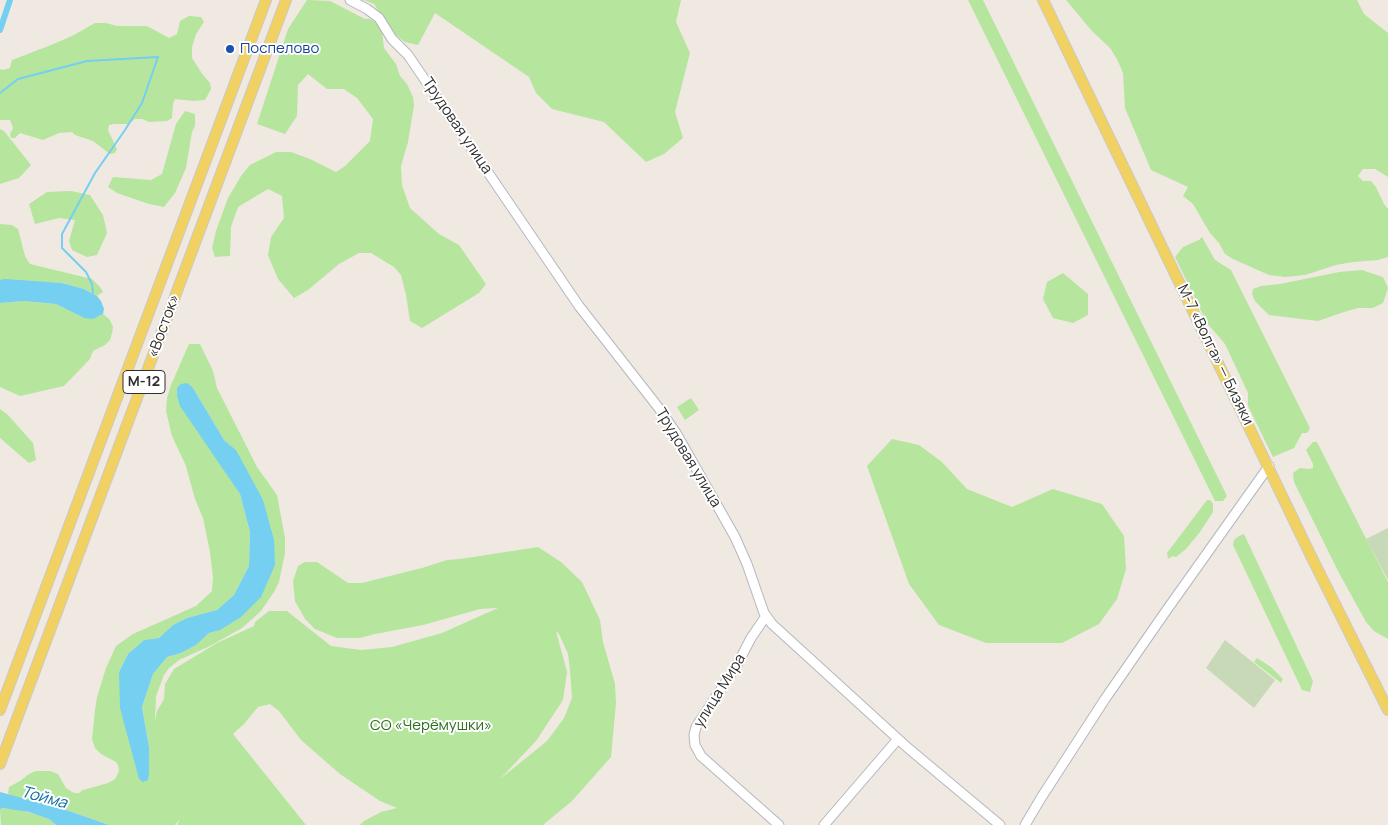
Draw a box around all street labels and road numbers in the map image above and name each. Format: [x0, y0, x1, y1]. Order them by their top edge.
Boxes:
street label: Трудовая улица [418, 74, 496, 178]
street label: М-7 «Волга» — Бизяки [1173, 282, 1257, 428]
street label: «Восток» [144, 292, 184, 360]
road number: М-12 [123, 371, 165, 394]
street label: Трудовая улица [651, 405, 725, 511]
street label: улица Мира [690, 651, 750, 731]

